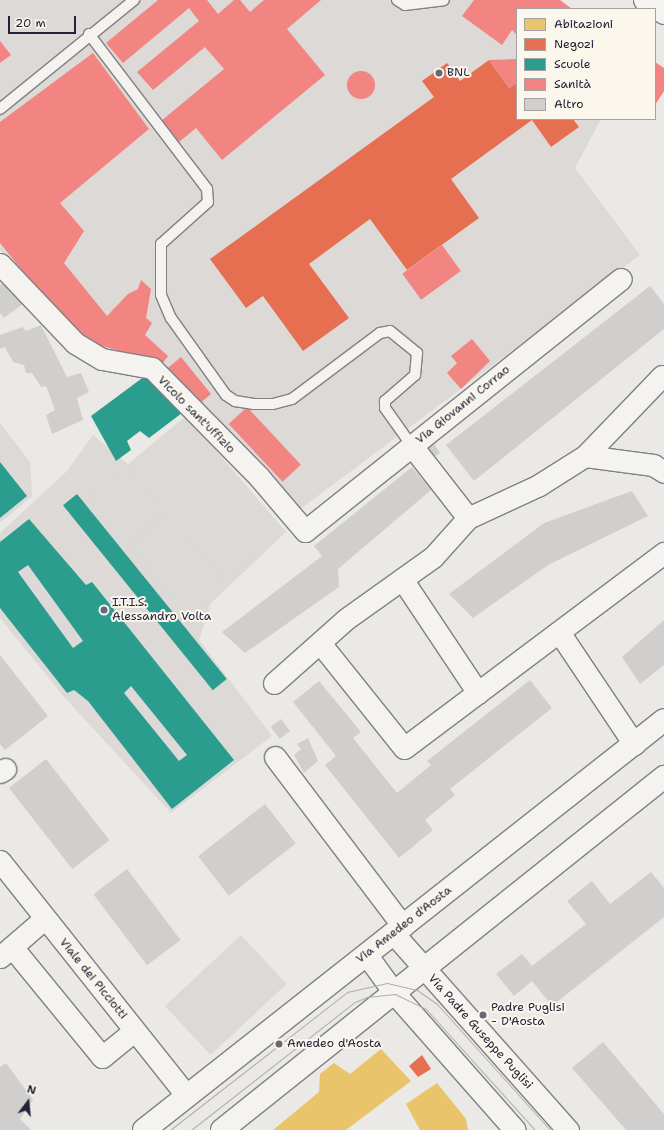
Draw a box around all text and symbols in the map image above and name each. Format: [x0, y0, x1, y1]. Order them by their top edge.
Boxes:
scale bar [10, 8, 78, 34]
legend [516, 8, 656, 120]
text: 20 m [15, 15, 46, 31]
text: Abitazioni [554, 16, 613, 32]
text: Negozi [554, 36, 594, 52]
text: Scuole [554, 56, 591, 72]
place label: BNL [447, 66, 470, 80]
marker: BNL [434, 68, 444, 78]
text: Sanità [554, 76, 591, 92]
text: Altro [554, 96, 584, 112]
street label: Via Giovanni Corrao [413, 363, 513, 447]
street label: Vicolo sant'uffizio [154, 373, 238, 457]
place label: I.T.I.S. Alessandro Volta [112, 596, 211, 624]
marker: I.T.I.S. Alessandro Volta [99, 605, 109, 615]
street label: Via Amedeo d'Aosta [353, 883, 455, 967]
street label: Viale dei Picciotti [56, 936, 130, 1022]
street label: Via Padre Guseppe Puglisi [425, 972, 535, 1092]
place label: Padre Puglisi - D'Aosta [491, 1001, 565, 1029]
marker: Padre Puglisi - D'Aosta [478, 1010, 488, 1020]
place label: Amedeo d'Aosta [287, 1037, 381, 1051]
marker: Amedeo d'Aosta [274, 1039, 284, 1049]
north arrow [8, 1082, 48, 1122]
text: N [25, 1082, 38, 1098]

